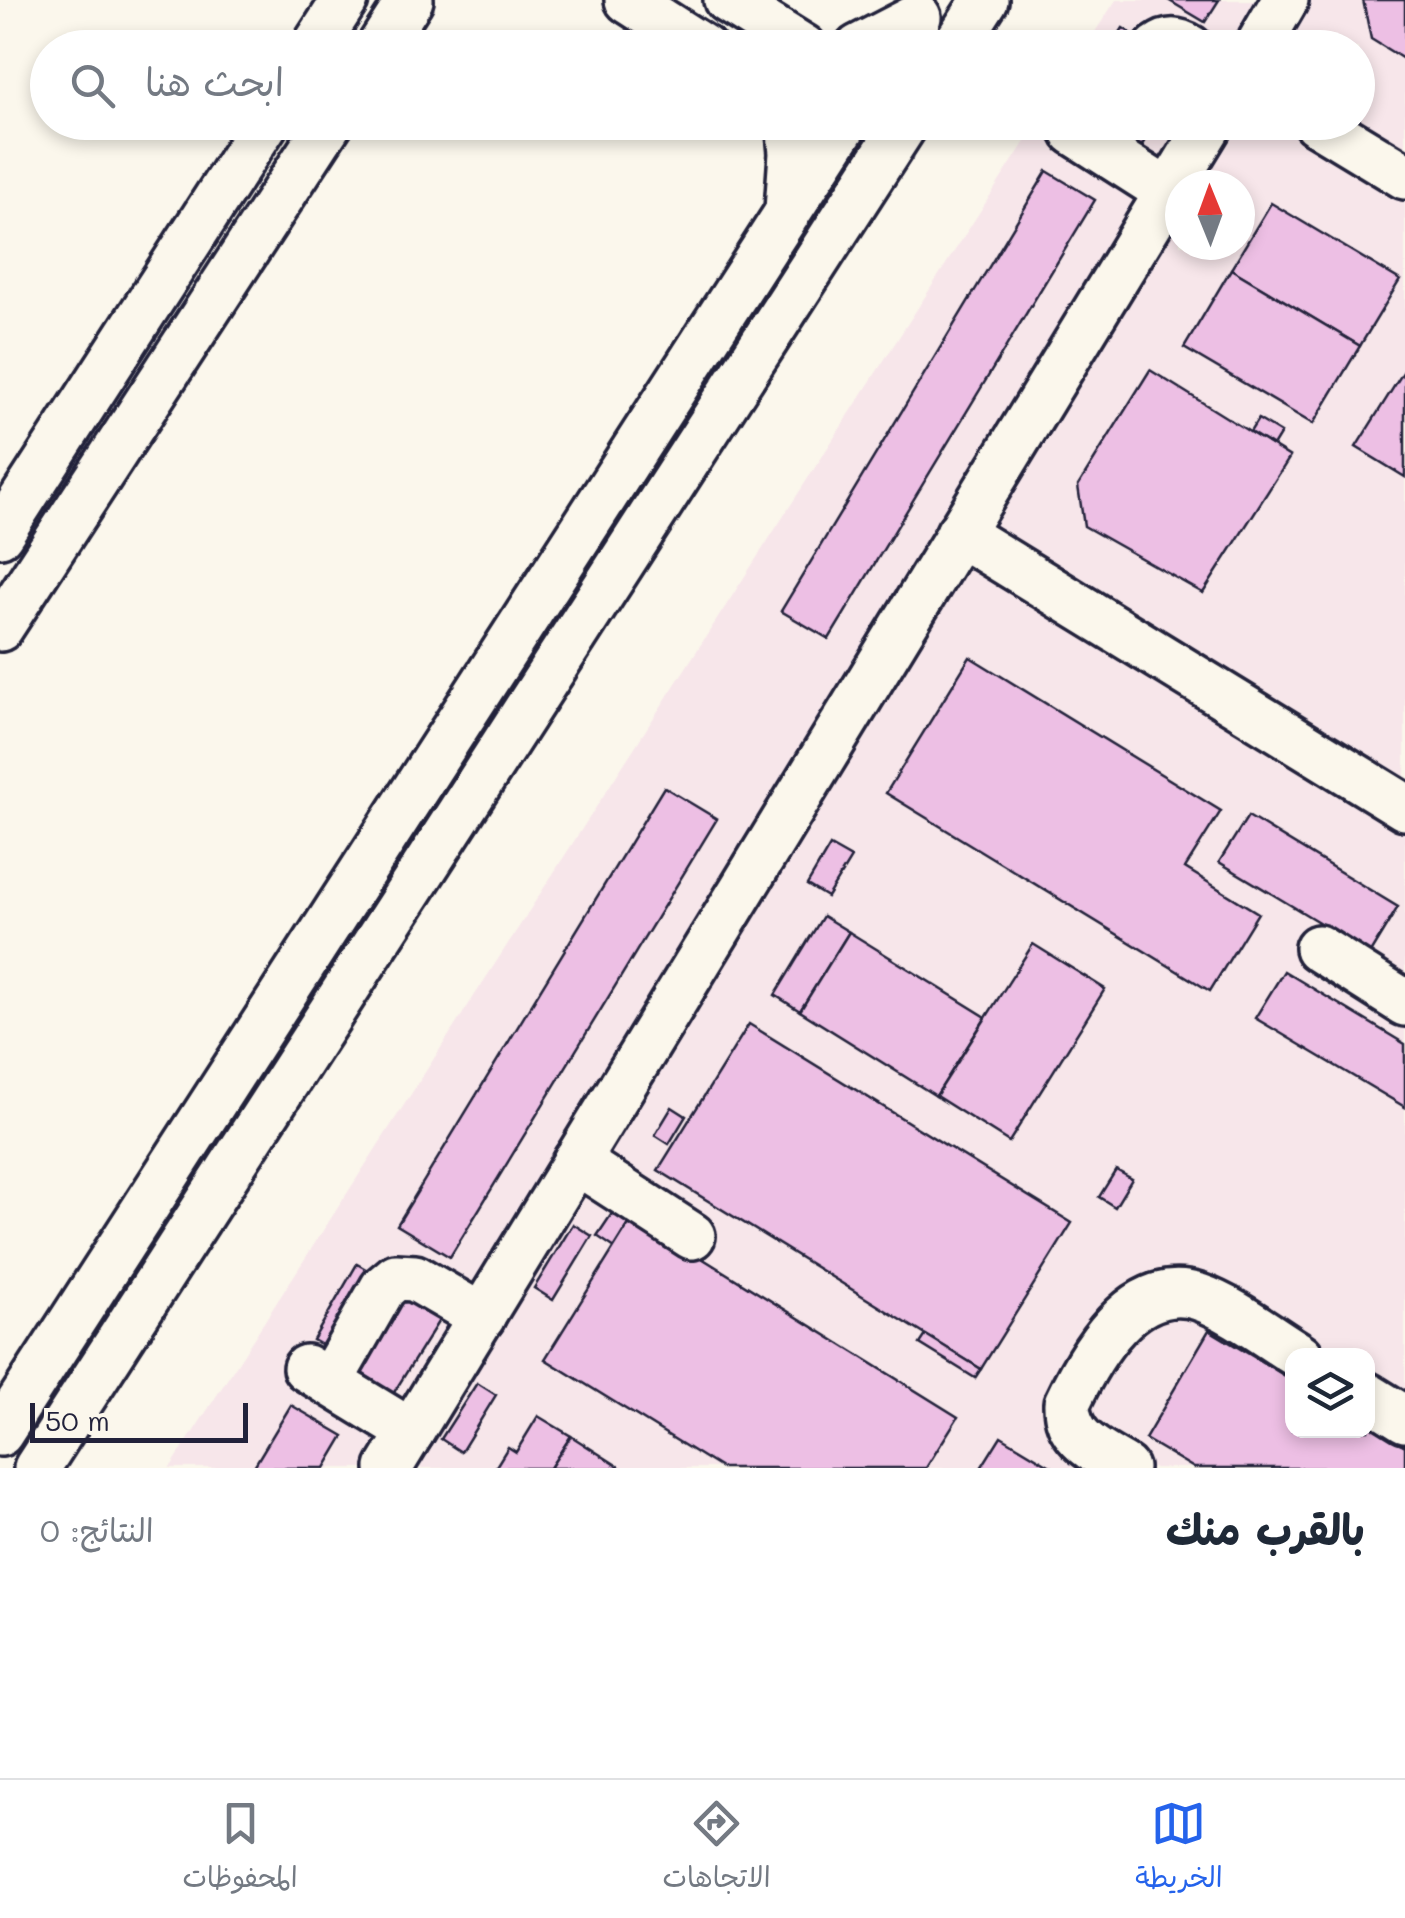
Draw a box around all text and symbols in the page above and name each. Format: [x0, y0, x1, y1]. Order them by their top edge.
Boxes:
search box [30, 30, 1375, 140]
text: ابحث هنا [145, 56, 284, 106]
icon: search [65, 58, 120, 113]
north arrow [1165, 170, 1255, 260]
map controls [1285, 1348, 1375, 1438]
button: layers [1285, 1348, 1375, 1438]
scale bar [30, 1398, 248, 1442]
text: 50 m [45, 1402, 110, 1438]
text: بالقرب منك [1166, 1501, 1365, 1556]
text: النتائج: 0 [40, 1508, 154, 1550]
tab: المحفوظات [182, 1796, 298, 1902]
tab: الاتجاهات [662, 1796, 771, 1902]
tab: الخريطة [1135, 1796, 1223, 1902]

